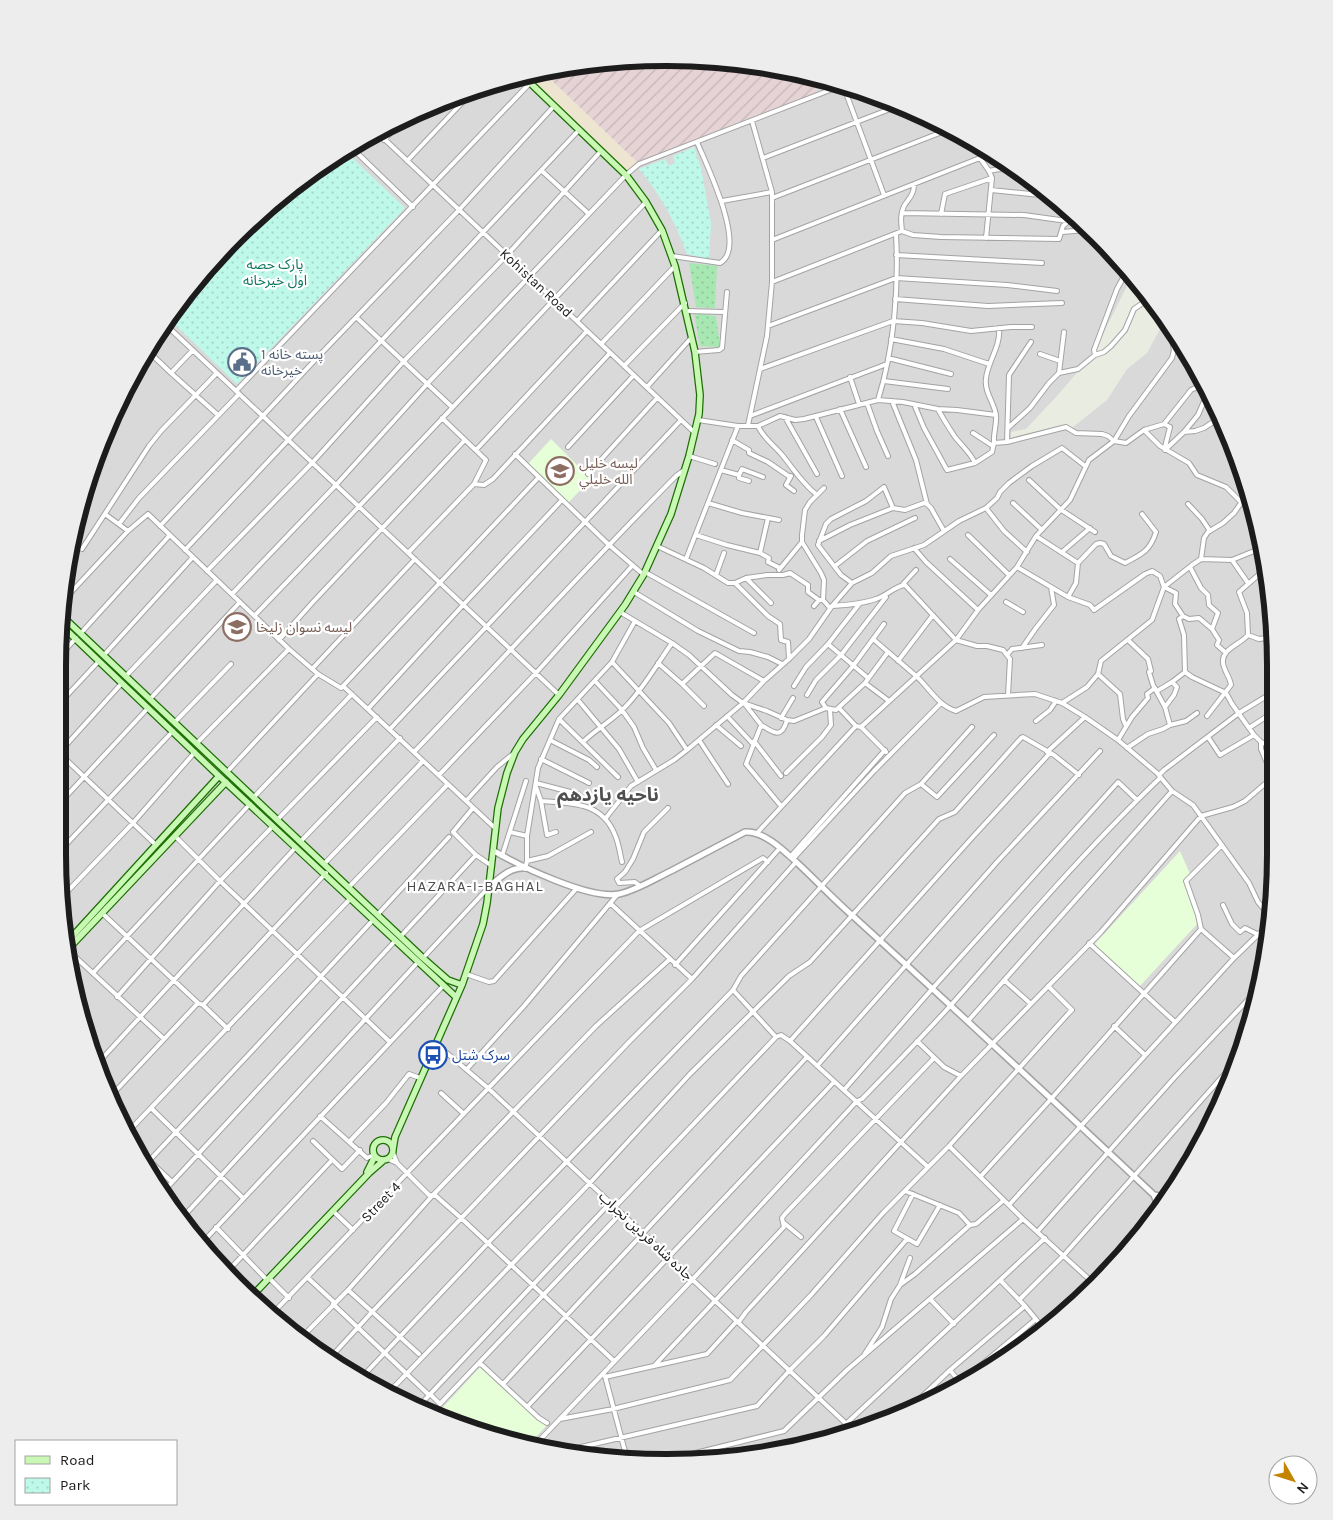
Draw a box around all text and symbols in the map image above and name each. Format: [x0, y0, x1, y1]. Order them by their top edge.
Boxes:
street label: Kohistan Road [496, 245, 576, 321]
park label: پارک حصه اول خیرخانه [243, 256, 307, 289]
place label: 1 پسته خانه خیرخانه [261, 346, 323, 379]
public building icon: 1 پسته خانه خیرخانه [227, 347, 257, 377]
place label: ليسه خليل الله خليلي [579, 455, 638, 490]
school or university icon: ليسه خليل الله خليلي [545, 456, 575, 486]
school or university icon: لیسه نسوان زلیخا [222, 612, 252, 642]
place label: لیسه نسوان زلیخا [256, 619, 352, 636]
district label: ناحیه یازدهم [557, 784, 659, 809]
district label: HAZARA-I-BAGHAL [407, 877, 543, 895]
bus stop icon: سرک شتل [418, 1040, 448, 1070]
place label: سرک شتل [452, 1047, 510, 1064]
street label: Street 4 [358, 1178, 404, 1226]
street label: جاده شاه فردین نجراب [595, 1188, 697, 1284]
legend [15, 1440, 178, 1505]
text: Road [60, 1451, 95, 1469]
north arrow [1268, 1455, 1318, 1505]
text: Park [60, 1476, 90, 1494]
text: N [1293, 1479, 1312, 1497]

